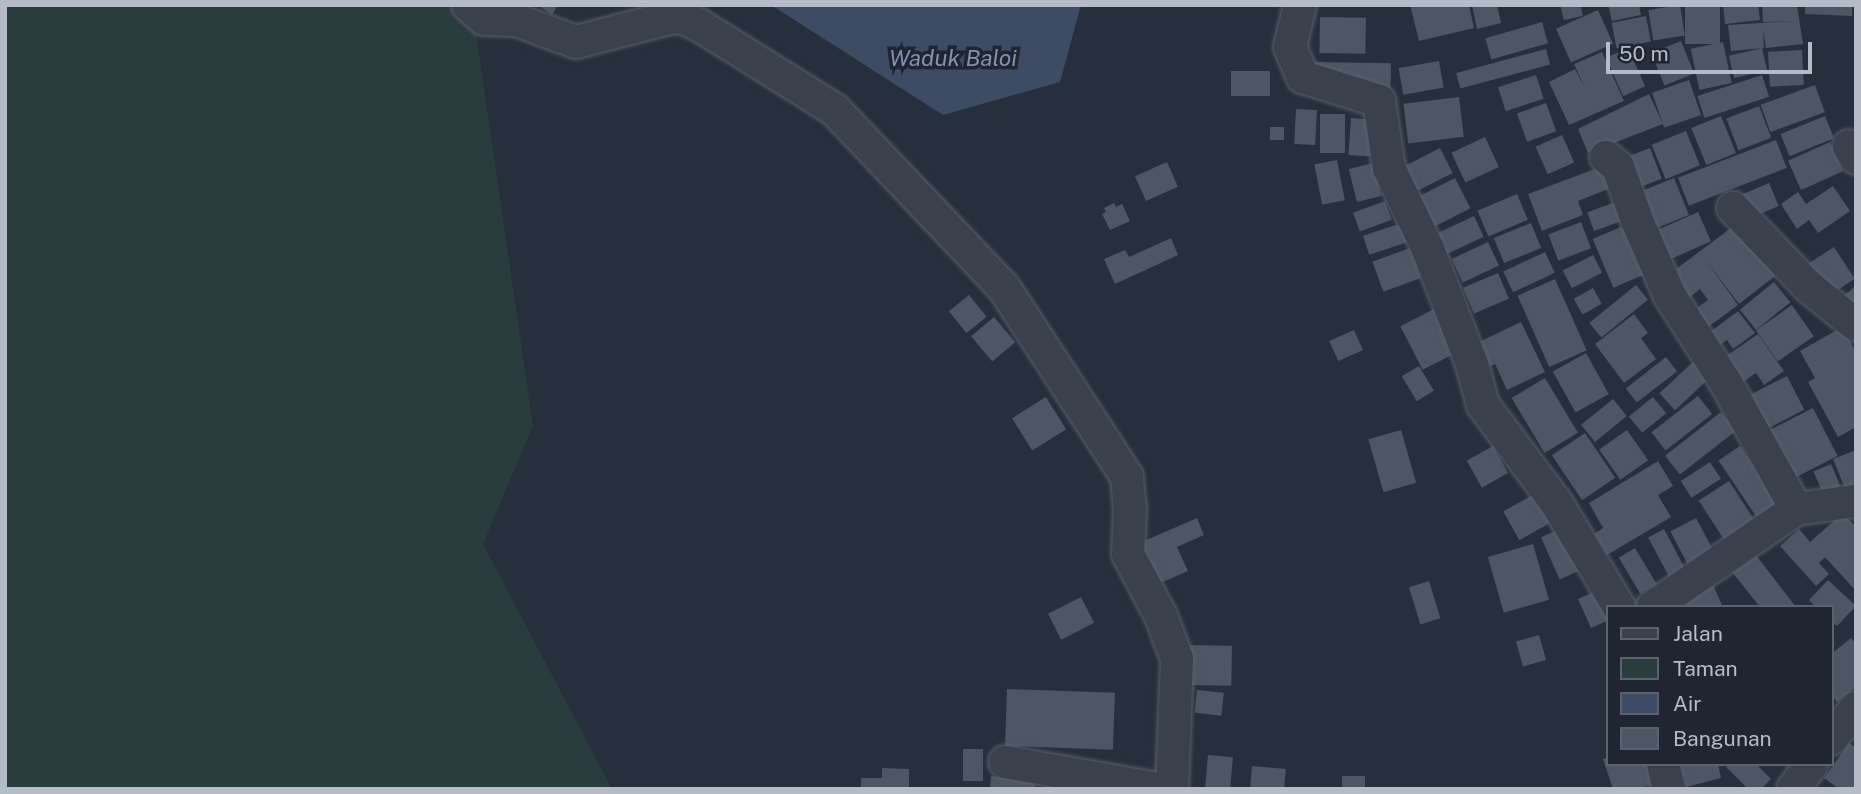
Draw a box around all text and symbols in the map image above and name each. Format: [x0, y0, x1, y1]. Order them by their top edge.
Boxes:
scale bar [1609, 28, 1815, 72]
text: 50 m [1619, 41, 1669, 66]
water label: Waduk Baloi [889, 44, 1017, 72]
legend [1605, 605, 1833, 766]
text: Jalan [1673, 621, 1723, 646]
text: Taman [1673, 656, 1738, 681]
text: Air [1673, 691, 1701, 716]
text: Bangunan [1673, 726, 1772, 751]

